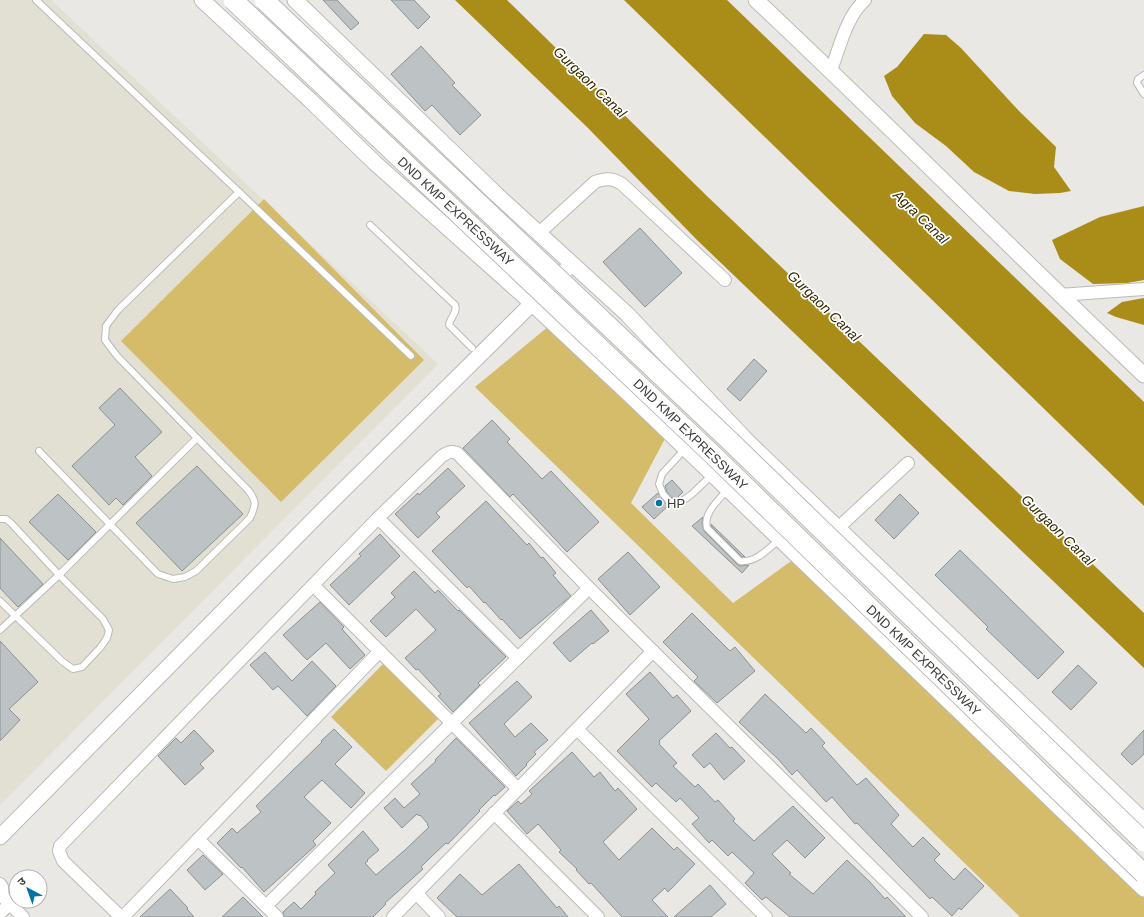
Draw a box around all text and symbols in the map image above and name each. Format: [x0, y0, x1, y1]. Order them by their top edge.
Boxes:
water label: Gurgaon Canal [550, 43, 630, 121]
street label: DND KMP EXPRESSWAY [395, 154, 517, 269]
water label: Agra Canal [890, 186, 952, 248]
water label: Gurgaon Canal [784, 267, 864, 345]
street label: DND KMP EXPRESSWAY [630, 376, 751, 493]
water label: Gurgaon Canal [1018, 491, 1098, 569]
place label: HP [667, 496, 685, 511]
marker: HP [654, 498, 664, 508]
street label: DND KMP EXPRESSWAY [863, 602, 984, 719]
north arrow [8, 869, 48, 909]
text: उ [15, 874, 28, 888]

